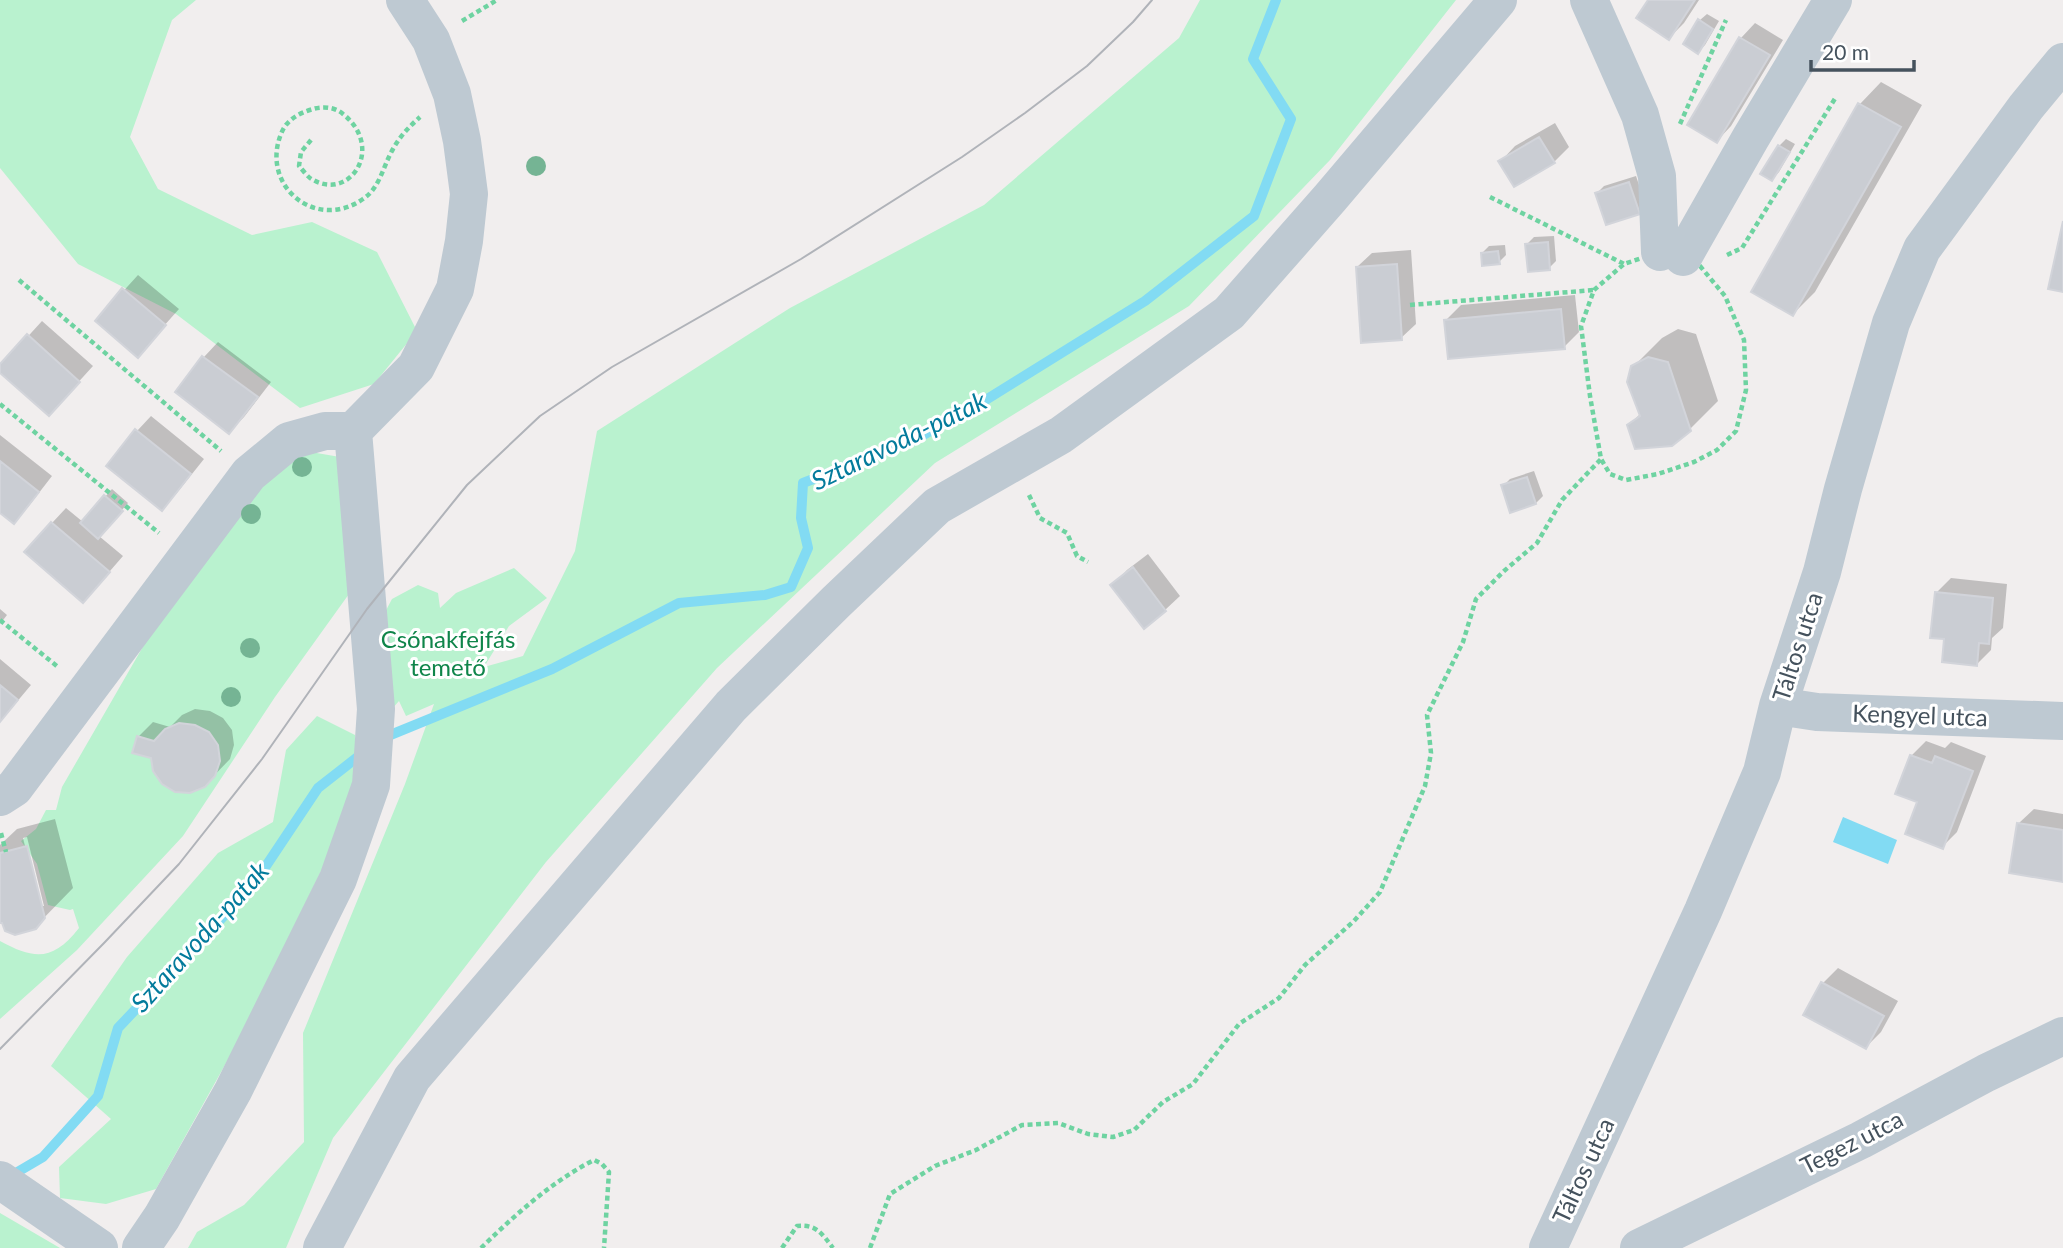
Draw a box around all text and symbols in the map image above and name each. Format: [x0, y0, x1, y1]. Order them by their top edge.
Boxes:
scale bar [1811, 28, 1914, 72]
text: 20 m [1822, 39, 1869, 64]
water label: Sztaravoda-patak [806, 384, 992, 496]
street label: Táltos utca [1765, 588, 1828, 705]
park label: Csónakfejfás temető [381, 624, 515, 681]
street label: Kengyel utca [1852, 698, 1988, 731]
water label: Sztaravoda-patak [123, 854, 276, 1018]
street label: Tegez utca [1795, 1104, 1907, 1180]
street label: Táltos utca [1546, 1113, 1620, 1228]

